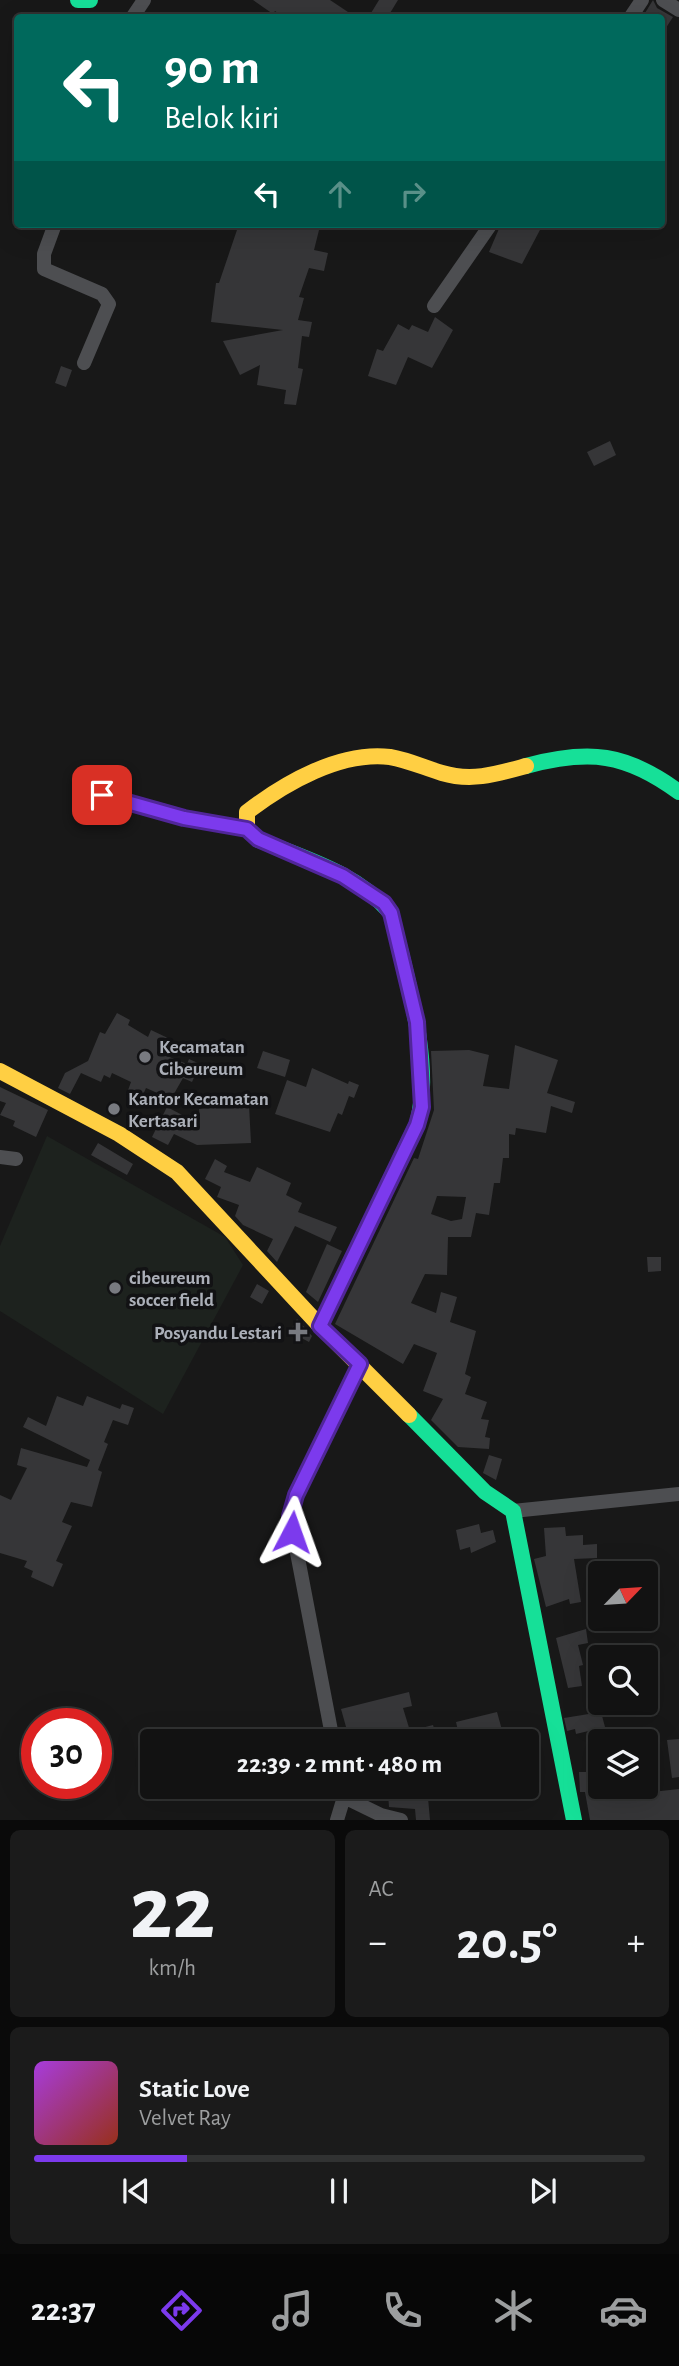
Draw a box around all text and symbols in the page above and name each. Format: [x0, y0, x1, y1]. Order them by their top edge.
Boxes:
icon: left [49, 42, 140, 133]
text: 90 m [164, 44, 260, 93]
text: Belok kiri [164, 102, 280, 134]
icon: left [248, 175, 286, 213]
icon: ahead [321, 175, 359, 213]
icon: right [394, 175, 432, 213]
pin [72, 765, 132, 825]
icon: arrive [83, 776, 121, 814]
place label: Kecamatan Cibeureum [159, 1038, 245, 1079]
marker: Kecamatan Cibeureum [137, 1049, 153, 1065]
place label: Kantor Kecamatan Kertasari [128, 1090, 269, 1131]
marker: Kantor Kecamatan Kertasari [106, 1101, 122, 1117]
place label: cibeureum soccer field [129, 1269, 214, 1310]
marker: cibeureum soccer field [107, 1280, 123, 1296]
marker: Posyandu Lestari [288, 1322, 308, 1342]
place label: Posyandu Lestari [154, 1324, 282, 1343]
position arrow [255, 1495, 329, 1569]
north arrow [588, 1561, 658, 1631]
map controls [588, 1561, 658, 1799]
button: search [588, 1645, 658, 1715]
speed limit sign: 30 [21, 1708, 112, 1799]
button: layers [588, 1729, 658, 1799]
text: 22:39 · 2 mnt · 480 m [237, 1751, 442, 1777]
text: 22 [129, 1864, 215, 1955]
text: AC [369, 1878, 393, 1901]
text: 20.5° [456, 1916, 557, 1968]
text: − [369, 1924, 387, 1962]
text: + [627, 1924, 645, 1962]
text: km/h [149, 1957, 196, 1980]
text: Static Love [139, 2076, 250, 2102]
text: Velvet Ray [139, 2107, 231, 2130]
icon: previous [117, 2172, 155, 2210]
icon: pause [320, 2172, 358, 2210]
icon: next [524, 2172, 562, 2210]
icon: directions [157, 2286, 206, 2335]
icon: music [268, 2286, 317, 2335]
icon: phone [378, 2286, 427, 2335]
icon: climate [489, 2286, 538, 2335]
icon: car [599, 2286, 648, 2335]
text: 22:37 [31, 2294, 96, 2326]

